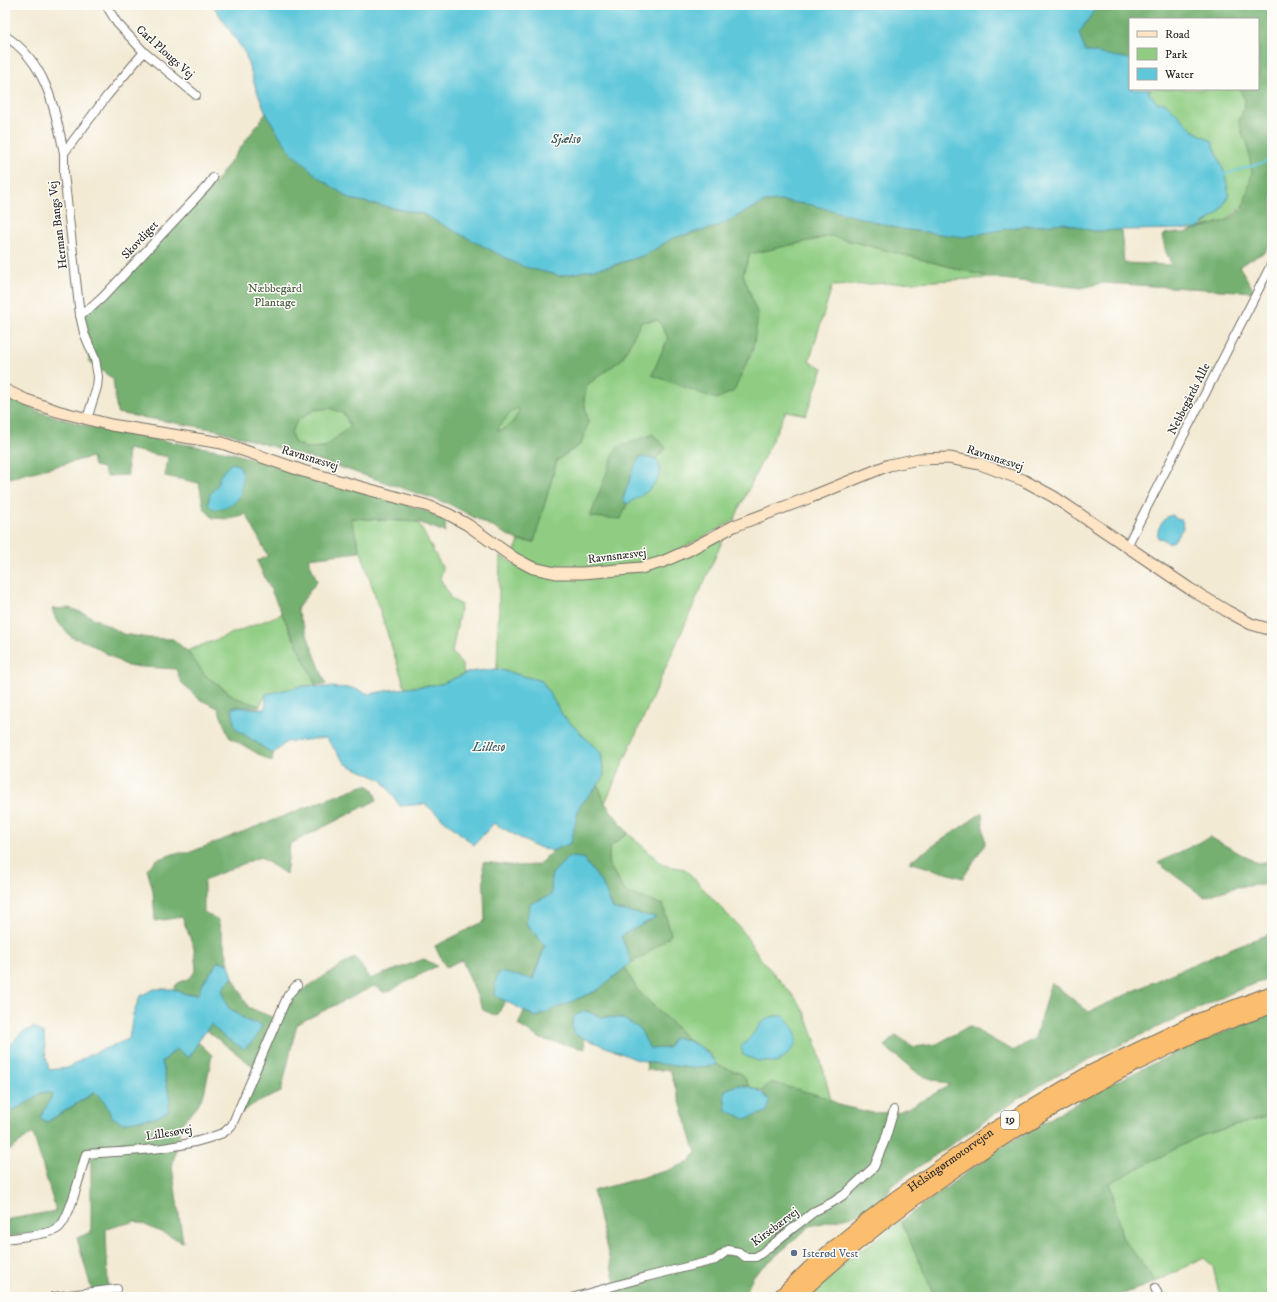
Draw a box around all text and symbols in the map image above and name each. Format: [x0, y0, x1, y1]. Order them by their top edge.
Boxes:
legend [1129, 18, 1259, 90]
street label: Carl Plougs Vej [133, 22, 197, 82]
text: Road [1165, 27, 1190, 42]
text: Park [1165, 47, 1187, 62]
text: Water [1164, 67, 1194, 82]
water label: Sjælsø [550, 131, 581, 147]
street label: Herman Bangs Vej [45, 180, 71, 270]
street label: Skovdiget [119, 218, 162, 262]
park label: Næbbegård Plantage [248, 281, 302, 310]
street label: Nebbegårds Alle [1164, 361, 1214, 437]
street label: Ravnsnæsvej [280, 442, 340, 474]
street label: Ravnsnæsvej [965, 442, 1025, 474]
street label: Ravnsnæsvej [587, 545, 647, 567]
water label: Lillesø [472, 739, 506, 755]
road number: 19 [1001, 1111, 1019, 1129]
street label: Lillesøvej [145, 1122, 193, 1144]
street label: Helsingørmotorvejen [904, 1124, 997, 1195]
street label: Kirsebærvej [748, 1204, 802, 1250]
place label: Isterød Vest [802, 1246, 859, 1261]
marker: Isterød Vest [789, 1248, 799, 1258]

